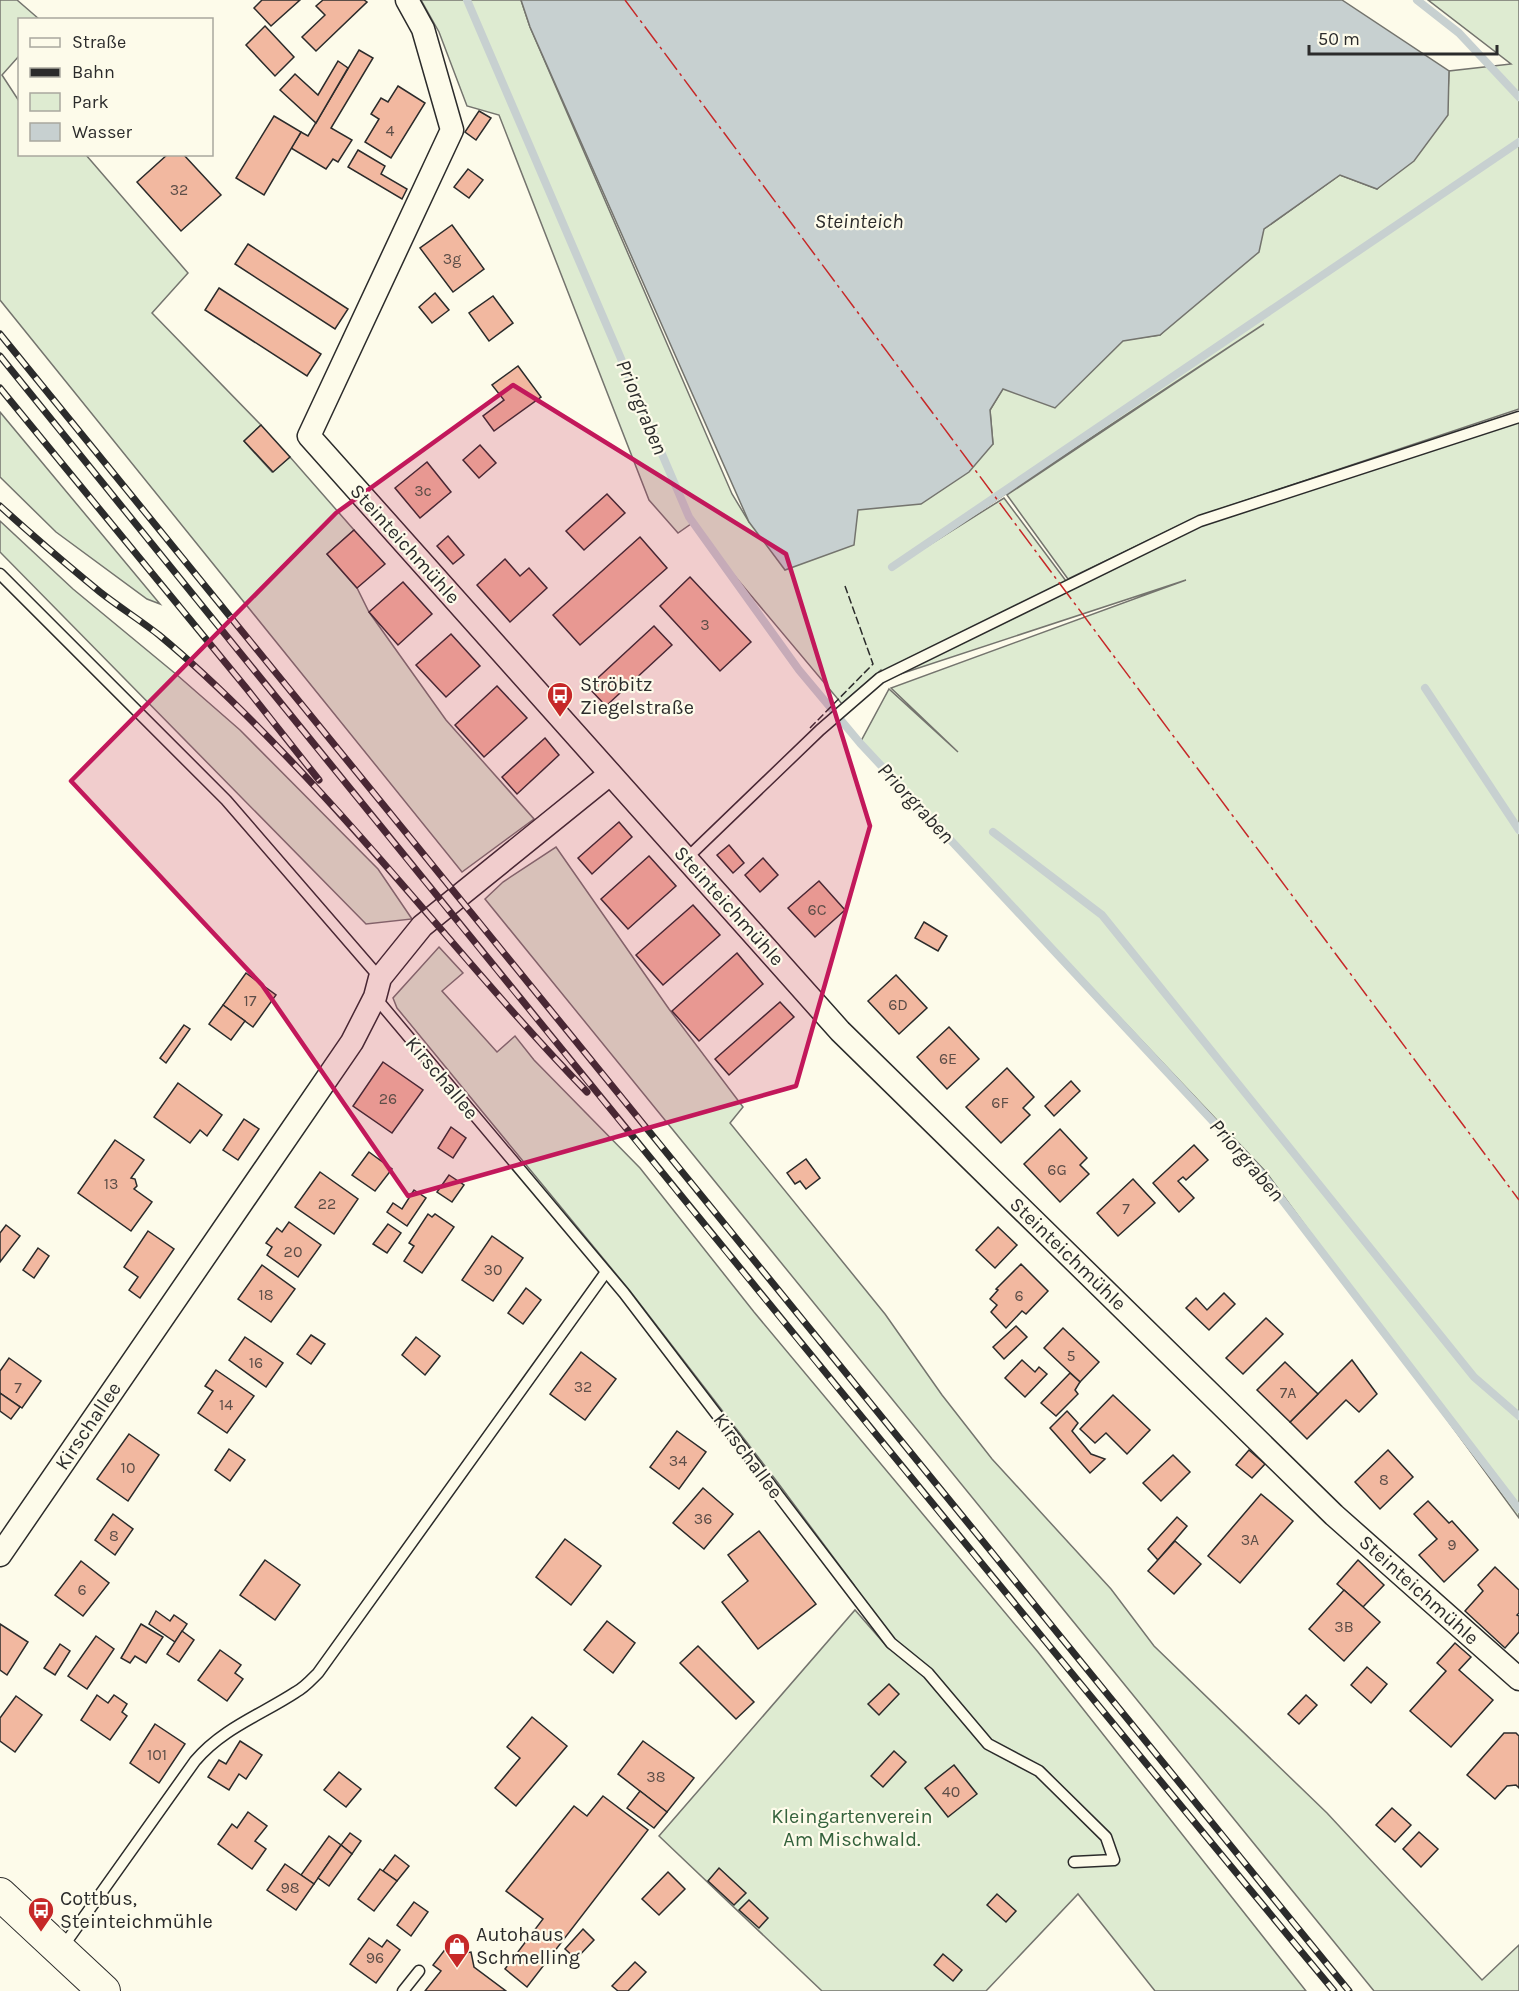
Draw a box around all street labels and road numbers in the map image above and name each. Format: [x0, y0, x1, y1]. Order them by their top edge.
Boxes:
street label: Steinteichmühle [345, 480, 465, 608]
street label: Steinteichmühle [669, 842, 789, 970]
street label: Kirschallee [401, 1032, 483, 1124]
street label: Steinteichmühle [1005, 1193, 1131, 1315]
street label: Kirschallee [50, 1378, 126, 1474]
street label: Kirschallee [708, 1409, 788, 1503]
street label: Steinteichmühle [1355, 1530, 1483, 1650]

